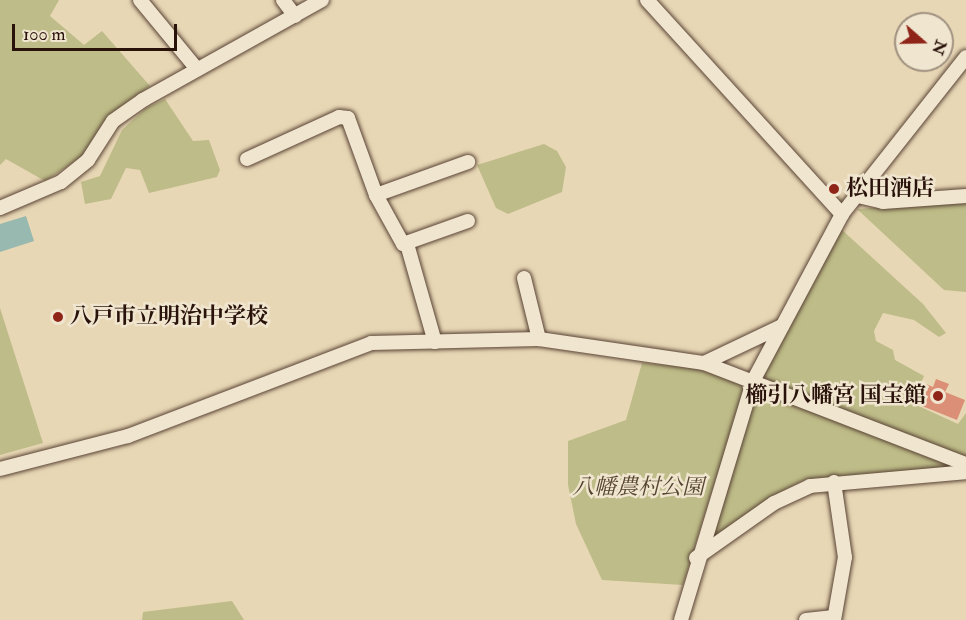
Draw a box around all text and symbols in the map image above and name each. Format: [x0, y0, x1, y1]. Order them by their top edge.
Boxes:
scale bar [15, 12, 180, 50]
north arrow [894, 12, 954, 72]
text: 100 m [23, 23, 66, 46]
text: N [927, 37, 951, 58]
place label: 松田酒店 [846, 176, 934, 202]
marker: 松田酒店 [827, 182, 841, 196]
place label: 八戸市立明治中学校 [70, 304, 268, 330]
marker: 八戸市立明治中学校 [51, 310, 65, 324]
place label: 櫛引八幡宮 国宝館 [745, 383, 926, 409]
marker: 櫛引八幡宮 国宝館 [931, 389, 945, 403]
park label: 八幡農村公園 [572, 475, 704, 501]

